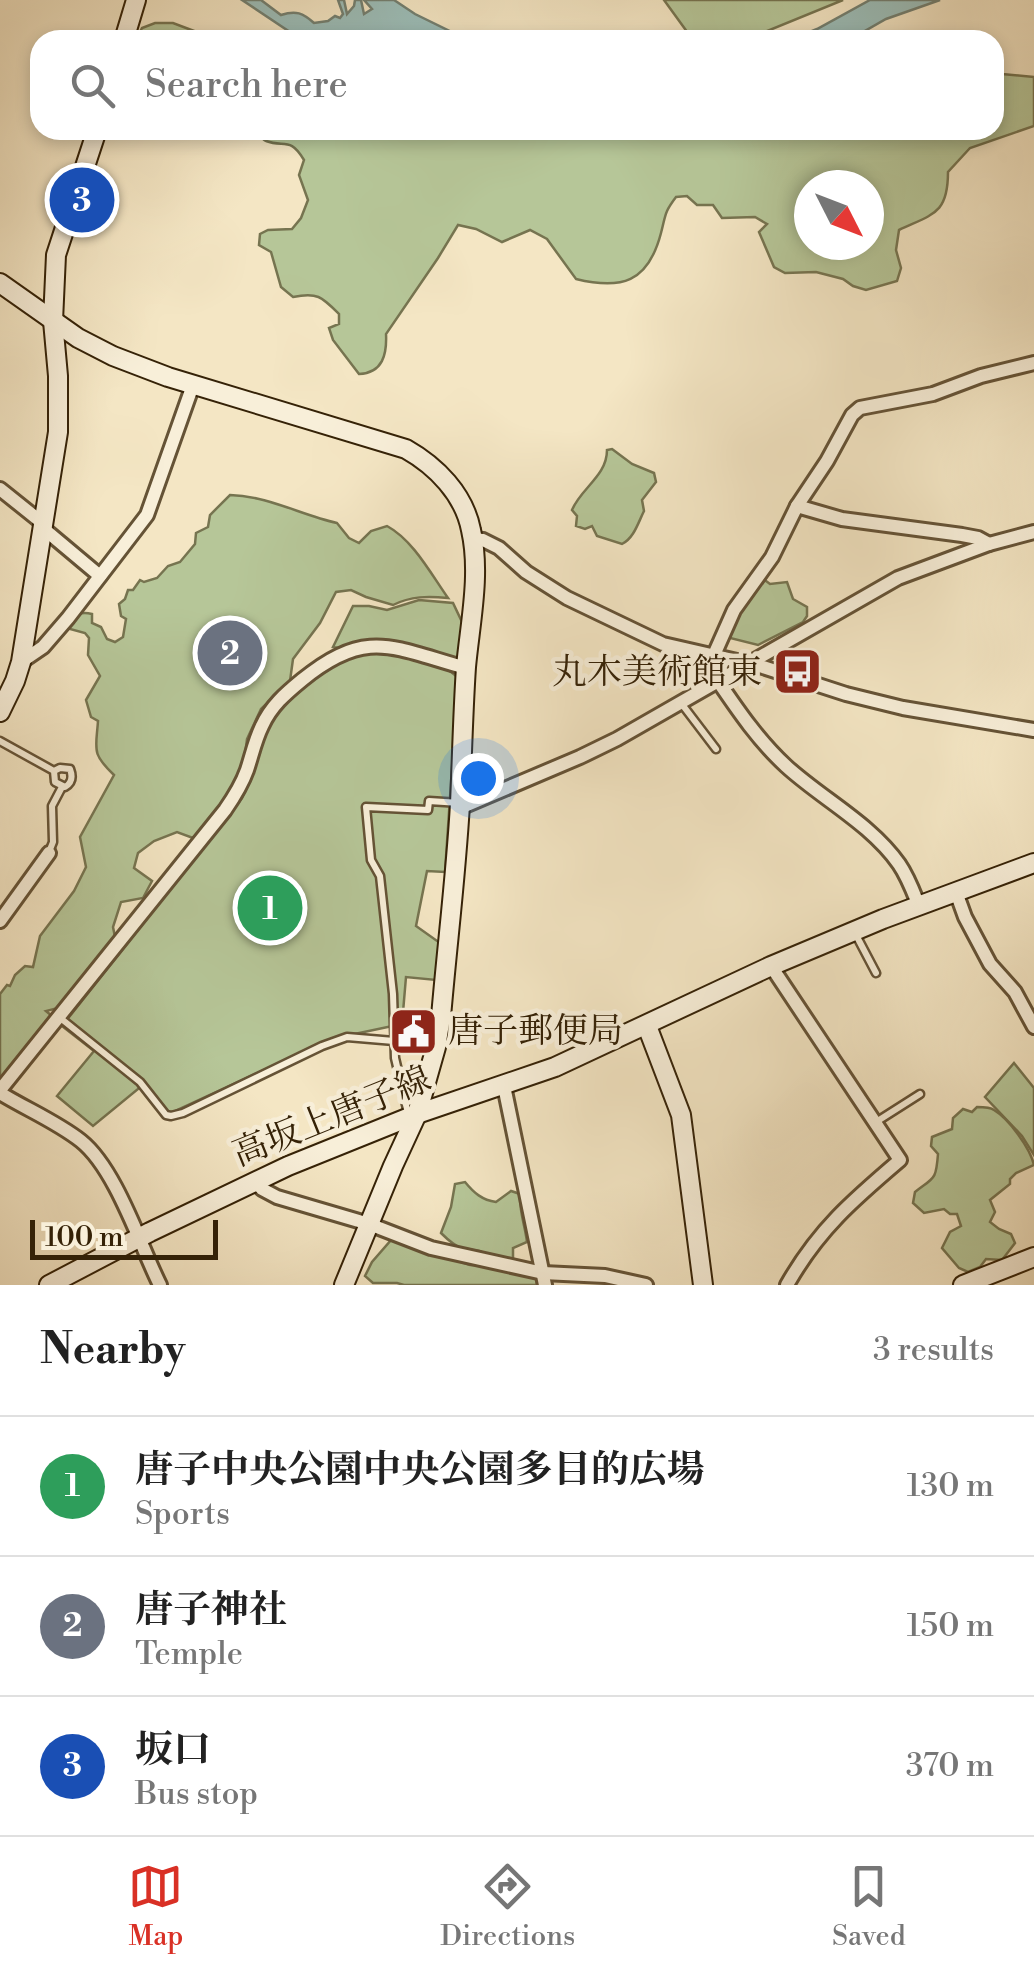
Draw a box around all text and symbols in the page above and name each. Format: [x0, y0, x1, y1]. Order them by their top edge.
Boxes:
search box [30, 30, 1004, 140]
icon: search [65, 58, 120, 113]
text: Search here [145, 62, 348, 109]
pin: 3 [49, 162, 114, 238]
north arrow [794, 170, 884, 260]
pin: 2 [198, 616, 262, 690]
bus stop icon: 丸木美術館東 [771, 646, 823, 698]
place label: 丸木美術館東 [552, 651, 762, 694]
your location [453, 753, 504, 804]
pin: 1 [238, 870, 302, 946]
public building icon: 唐子郵便局 [387, 1005, 439, 1057]
place label: 唐子郵便局 [448, 1010, 623, 1053]
street label: 高坂上唐子線 [227, 1058, 437, 1176]
scale bar [30, 1215, 218, 1260]
text: 100 m [45, 1220, 124, 1255]
text: Nearby [40, 1324, 185, 1377]
text: 3 results [873, 1330, 994, 1370]
text: 唐子中央公園中央公園多目的広場 [135, 1447, 705, 1494]
text: 1 [65, 1466, 80, 1506]
text: 130 m [907, 1466, 994, 1506]
text: Sports [135, 1494, 230, 1534]
text: 唐子神社 [135, 1587, 287, 1634]
text: 2 [62, 1606, 83, 1646]
text: 150 m [907, 1606, 994, 1646]
text: Temple [135, 1634, 243, 1674]
text: 坂口 [135, 1727, 211, 1774]
text: 3 [63, 1746, 82, 1786]
text: 370 m [906, 1746, 994, 1786]
text: Bus stop [135, 1774, 258, 1814]
tab: Map [128, 1859, 183, 1954]
tab: Directions [440, 1859, 575, 1954]
tab: Saved [832, 1859, 906, 1954]

